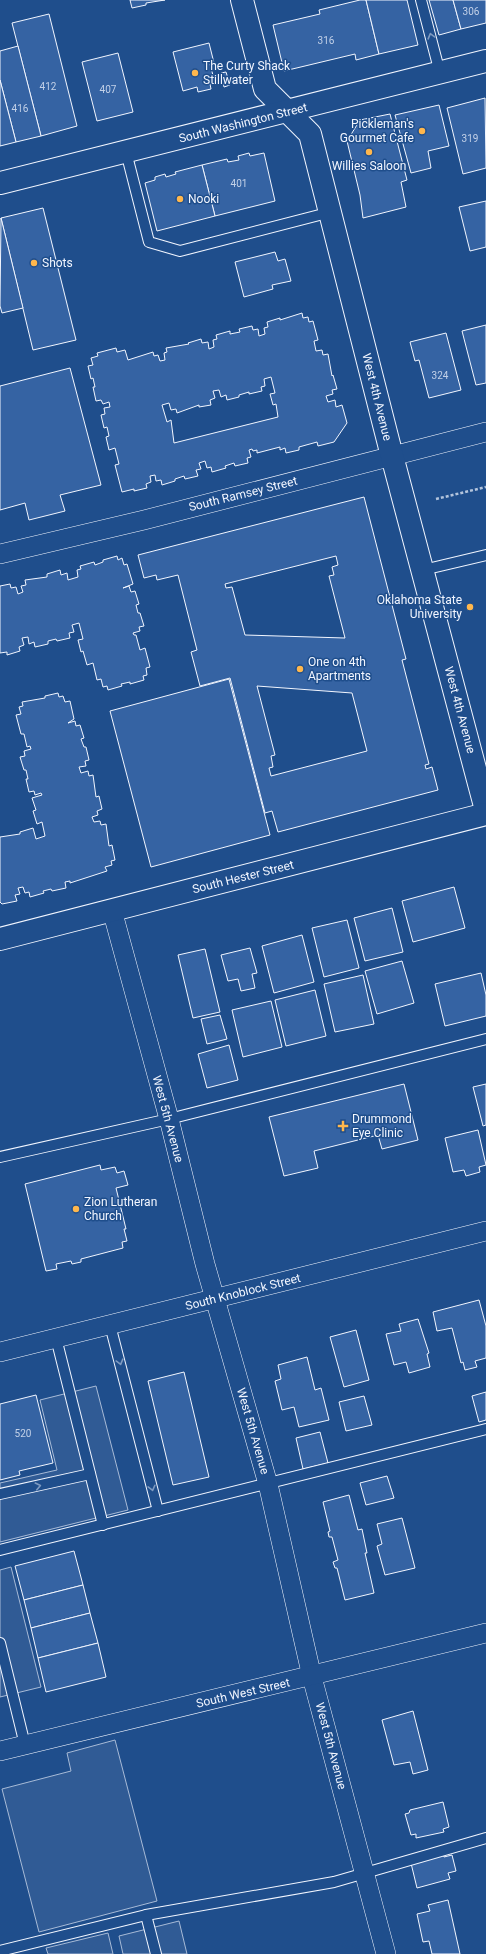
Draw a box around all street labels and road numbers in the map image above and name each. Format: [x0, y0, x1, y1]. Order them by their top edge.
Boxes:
street label: South Washington Street [177, 100, 309, 146]
street label: West 4th Avenue [359, 352, 395, 442]
street label: South Ramsey Street [187, 474, 299, 514]
street label: West 4th Avenue [442, 665, 478, 755]
street label: South Hester Street [191, 858, 295, 896]
street label: West 5th Avenue [150, 1074, 186, 1164]
street label: South Knoblock Street [184, 1271, 302, 1313]
street label: West 5th Avenue [234, 1386, 272, 1476]
street label: South West Street [195, 1675, 291, 1711]
street label: West 5th Avenue [313, 1701, 349, 1791]

